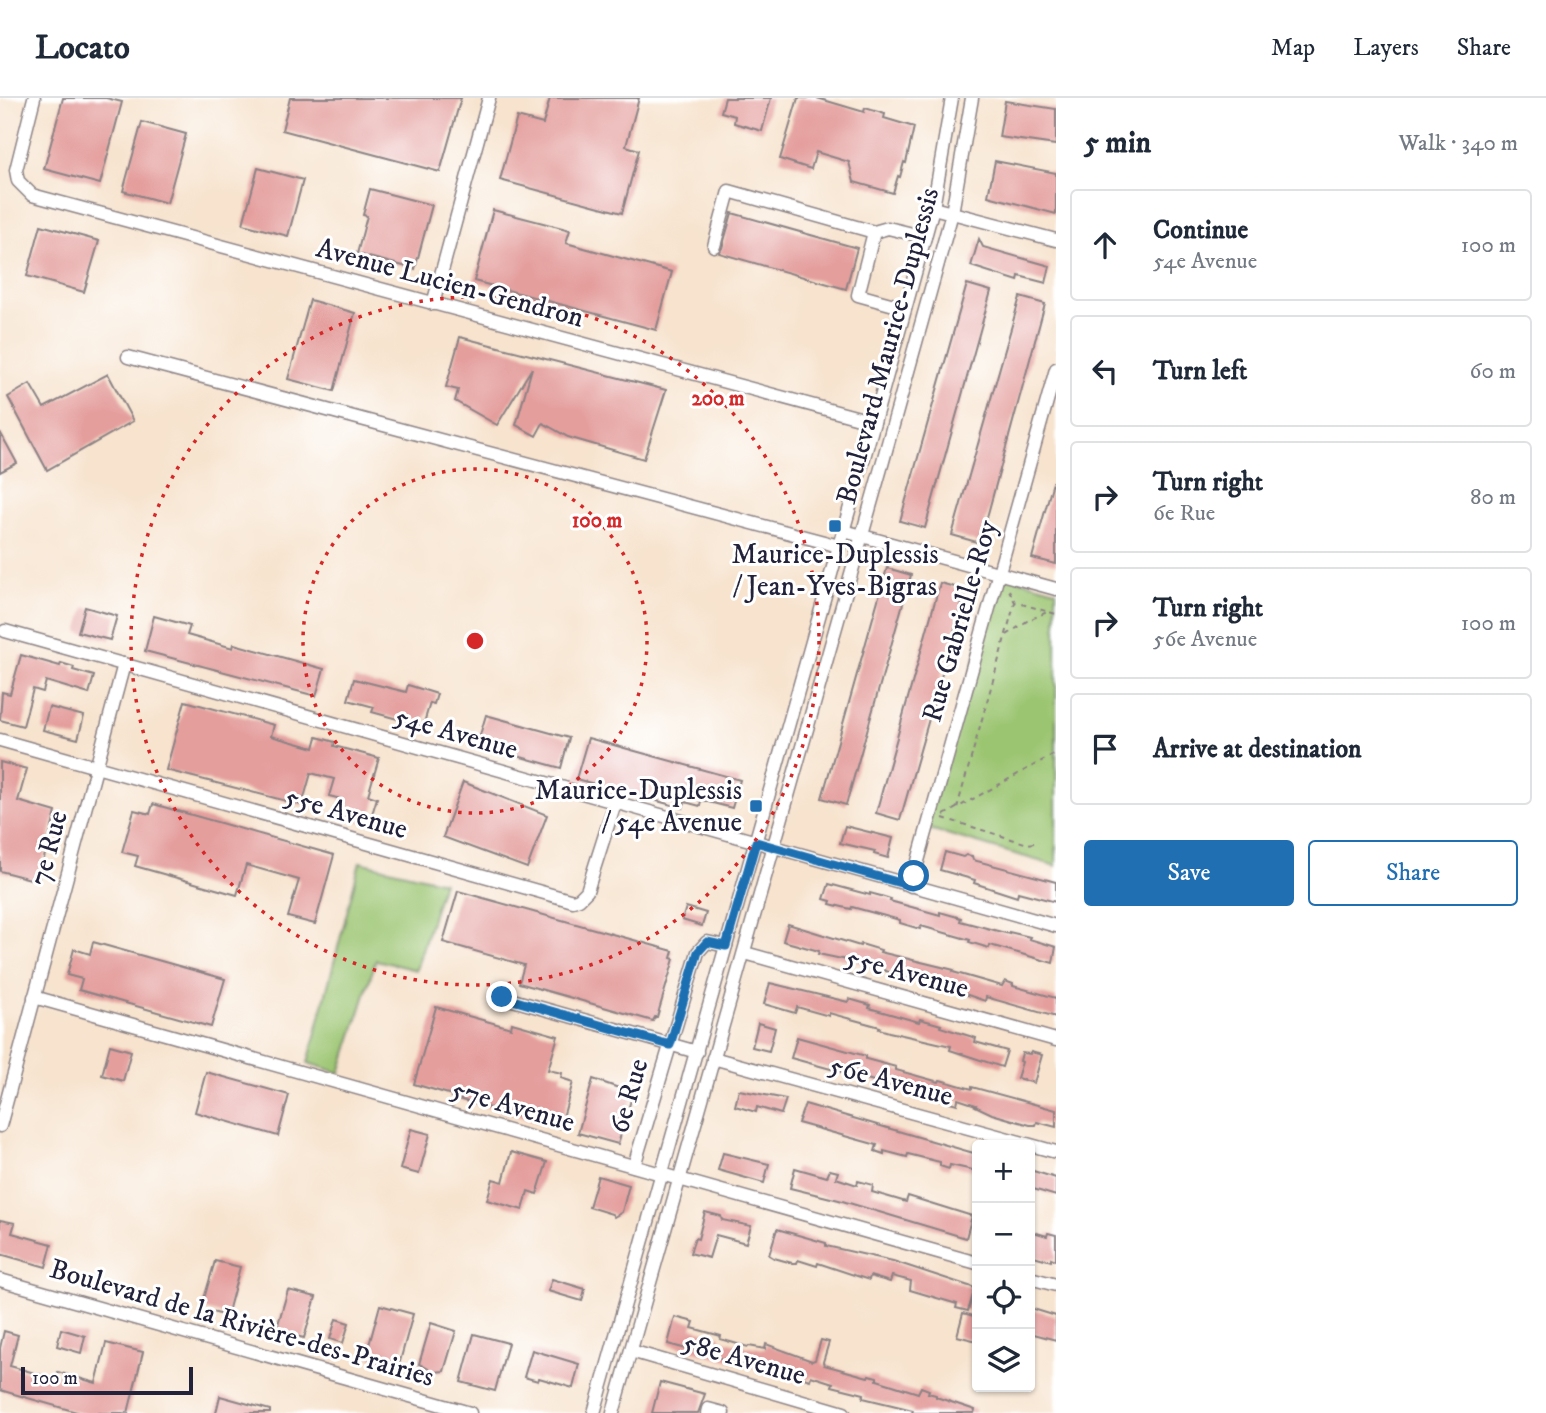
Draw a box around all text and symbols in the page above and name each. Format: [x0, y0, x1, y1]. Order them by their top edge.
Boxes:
text: Locato [35, 28, 130, 69]
text: Map [1271, 33, 1315, 63]
text: Layers [1353, 33, 1419, 63]
text: Share [1457, 33, 1511, 63]
text: 5 min [1084, 125, 1151, 162]
text: Walk · 340 m [1398, 129, 1518, 158]
street label: Boulevard Maurice-Duplessis [829, 184, 947, 508]
text: Continue [1153, 214, 1248, 247]
icon: ahead [1086, 226, 1124, 264]
street label: Avenue Lucien-Gendron [312, 230, 588, 336]
text: 100 m [1461, 231, 1516, 260]
text: 54e Avenue [1153, 247, 1257, 276]
icon: left [1086, 352, 1124, 390]
text: Turn left [1153, 355, 1247, 388]
text: 60 m [1469, 357, 1516, 386]
text: 200 m [691, 386, 745, 412]
text: Turn right [1153, 466, 1263, 499]
icon: right [1086, 478, 1124, 516]
text: 80 m [1470, 483, 1516, 512]
text: 6e Rue [1153, 499, 1215, 528]
text: 100 m [572, 508, 622, 534]
street label: Rue Gabrielle-Roy [914, 515, 1006, 726]
marker: Maurice-Duplessis / Jean-Yves-Bigras [827, 518, 843, 534]
place label: Maurice-Duplessis / Jean-Yves-Bigras [731, 537, 939, 604]
text: Turn right [1153, 592, 1263, 625]
icon: right [1086, 604, 1124, 642]
text: 100 m [1461, 609, 1516, 638]
text: 56e Avenue [1153, 625, 1257, 654]
centre of rings [463, 629, 487, 653]
street label: 54e Avenue [390, 699, 522, 767]
icon: arrive [1086, 730, 1124, 768]
text: Arrive at destination [1153, 733, 1362, 766]
place label: Maurice-Duplessis / 54e Avenue [535, 773, 742, 840]
street label: 55e Avenue [281, 779, 411, 847]
marker: Maurice-Duplessis / 54e Avenue [748, 798, 764, 814]
street label: 7e Rue [22, 807, 76, 889]
button: Save [1084, 840, 1294, 906]
button: Share [1308, 840, 1518, 906]
route start [898, 860, 929, 891]
street label: 55e Avenue [842, 940, 972, 1006]
route end [486, 981, 517, 1012]
street label: 56e Avenue [825, 1048, 957, 1114]
street label: 6e Rue [602, 1055, 656, 1137]
street label: 57e Avenue [447, 1072, 579, 1140]
map controls [972, 1140, 1035, 1392]
button: + [972, 1140, 1035, 1203]
button: − [972, 1203, 1035, 1266]
street label: Boulevard de la Rivière-des-Prairies [46, 1251, 438, 1395]
button: locate [972, 1266, 1035, 1329]
street label: 58e Avenue [679, 1325, 809, 1393]
button: layers [972, 1329, 1035, 1392]
scale bar [21, 1364, 192, 1396]
text: 100 m [32, 1367, 78, 1390]

